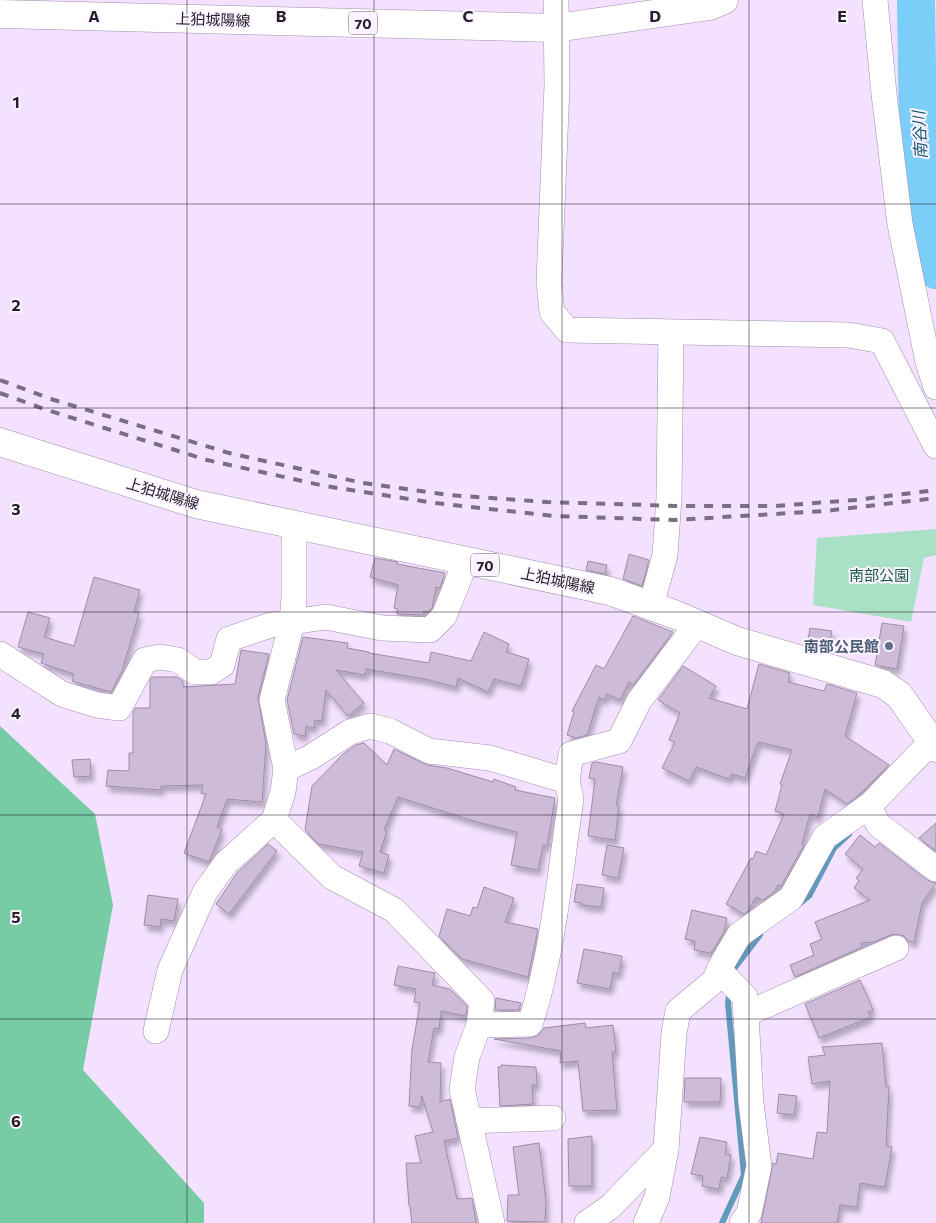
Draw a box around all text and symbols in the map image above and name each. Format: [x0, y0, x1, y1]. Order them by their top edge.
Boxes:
text: A [88, 6, 100, 25]
text: B [276, 6, 287, 25]
text: C [463, 6, 474, 25]
text: D [649, 6, 661, 25]
text: E [837, 6, 847, 25]
street label: 上狛城陽線 [175, 9, 251, 29]
road number: 70 [349, 12, 377, 34]
text: 1 [12, 92, 20, 111]
water label: 南谷川 [908, 109, 930, 159]
text: 2 [11, 295, 21, 314]
street label: 上狛城陽線 [124, 473, 202, 513]
text: 3 [11, 499, 21, 518]
road number: 70 [471, 554, 499, 576]
street label: 上狛城陽線 [519, 563, 597, 597]
park label: 南部公園 [849, 566, 909, 584]
place label: 南部公民館 [804, 637, 879, 655]
marker: 南部公民館 [883, 640, 895, 652]
text: 4 [11, 703, 21, 722]
text: 5 [11, 907, 21, 926]
text: 6 [11, 1111, 21, 1130]

